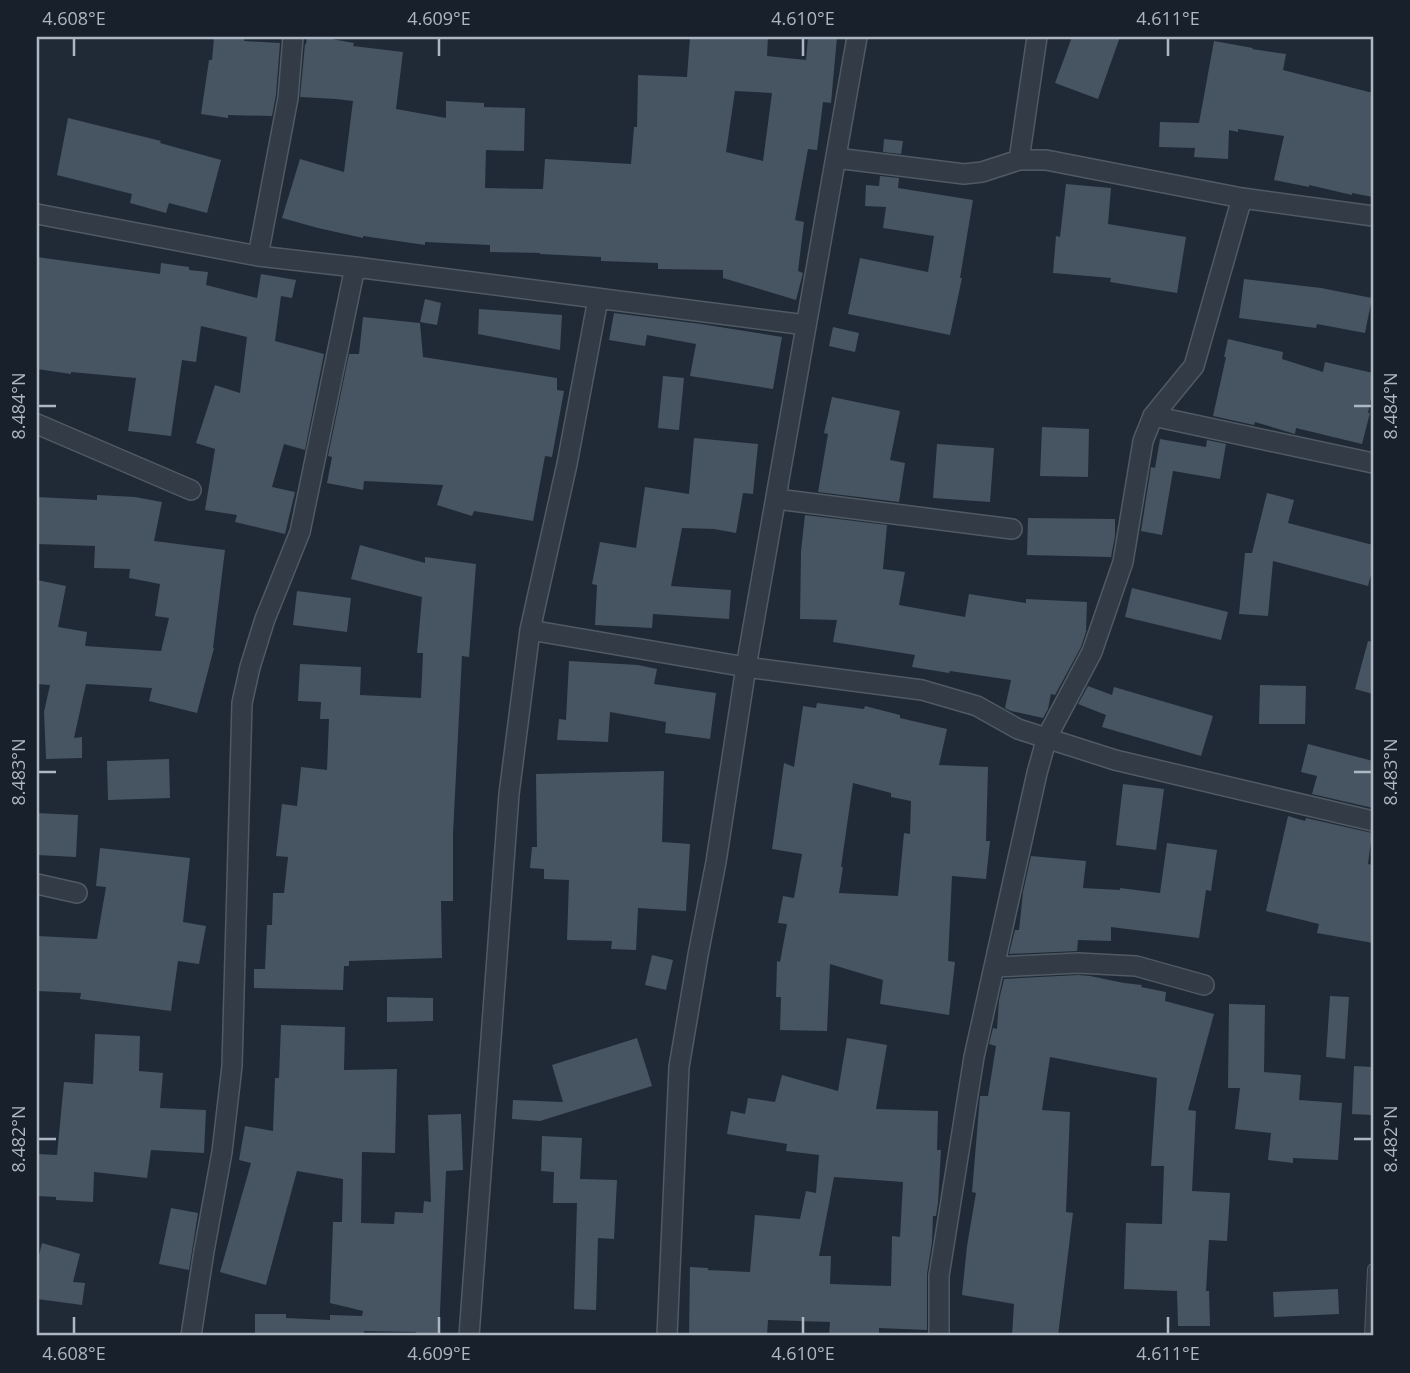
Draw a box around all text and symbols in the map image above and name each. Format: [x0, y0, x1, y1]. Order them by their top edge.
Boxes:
text: 4.608°E [42, 6, 106, 30]
text: 4.609°E [407, 6, 471, 30]
text: 4.610°E [771, 6, 835, 30]
text: 4.611°E [1136, 6, 1200, 30]
text: 8.484°N [6, 372, 30, 440]
text: 8.484°N [1378, 372, 1402, 440]
text: 8.483°N [6, 738, 30, 806]
text: 8.483°N [1378, 738, 1402, 806]
text: 8.482°N [6, 1105, 30, 1173]
text: 8.482°N [1378, 1105, 1402, 1173]
text: 4.608°E [42, 1341, 106, 1365]
text: 4.609°E [407, 1341, 471, 1365]
text: 4.610°E [771, 1341, 835, 1365]
text: 4.611°E [1136, 1341, 1200, 1365]

